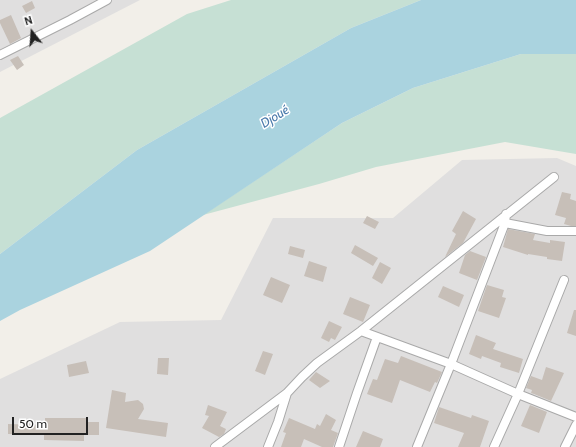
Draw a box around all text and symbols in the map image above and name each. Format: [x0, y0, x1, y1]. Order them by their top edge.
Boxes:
north arrow [12, 12, 52, 52]
text: N [23, 13, 34, 28]
water label: Djoué [258, 102, 292, 132]
scale bar [14, 409, 90, 435]
text: 50 m [19, 416, 47, 431]

